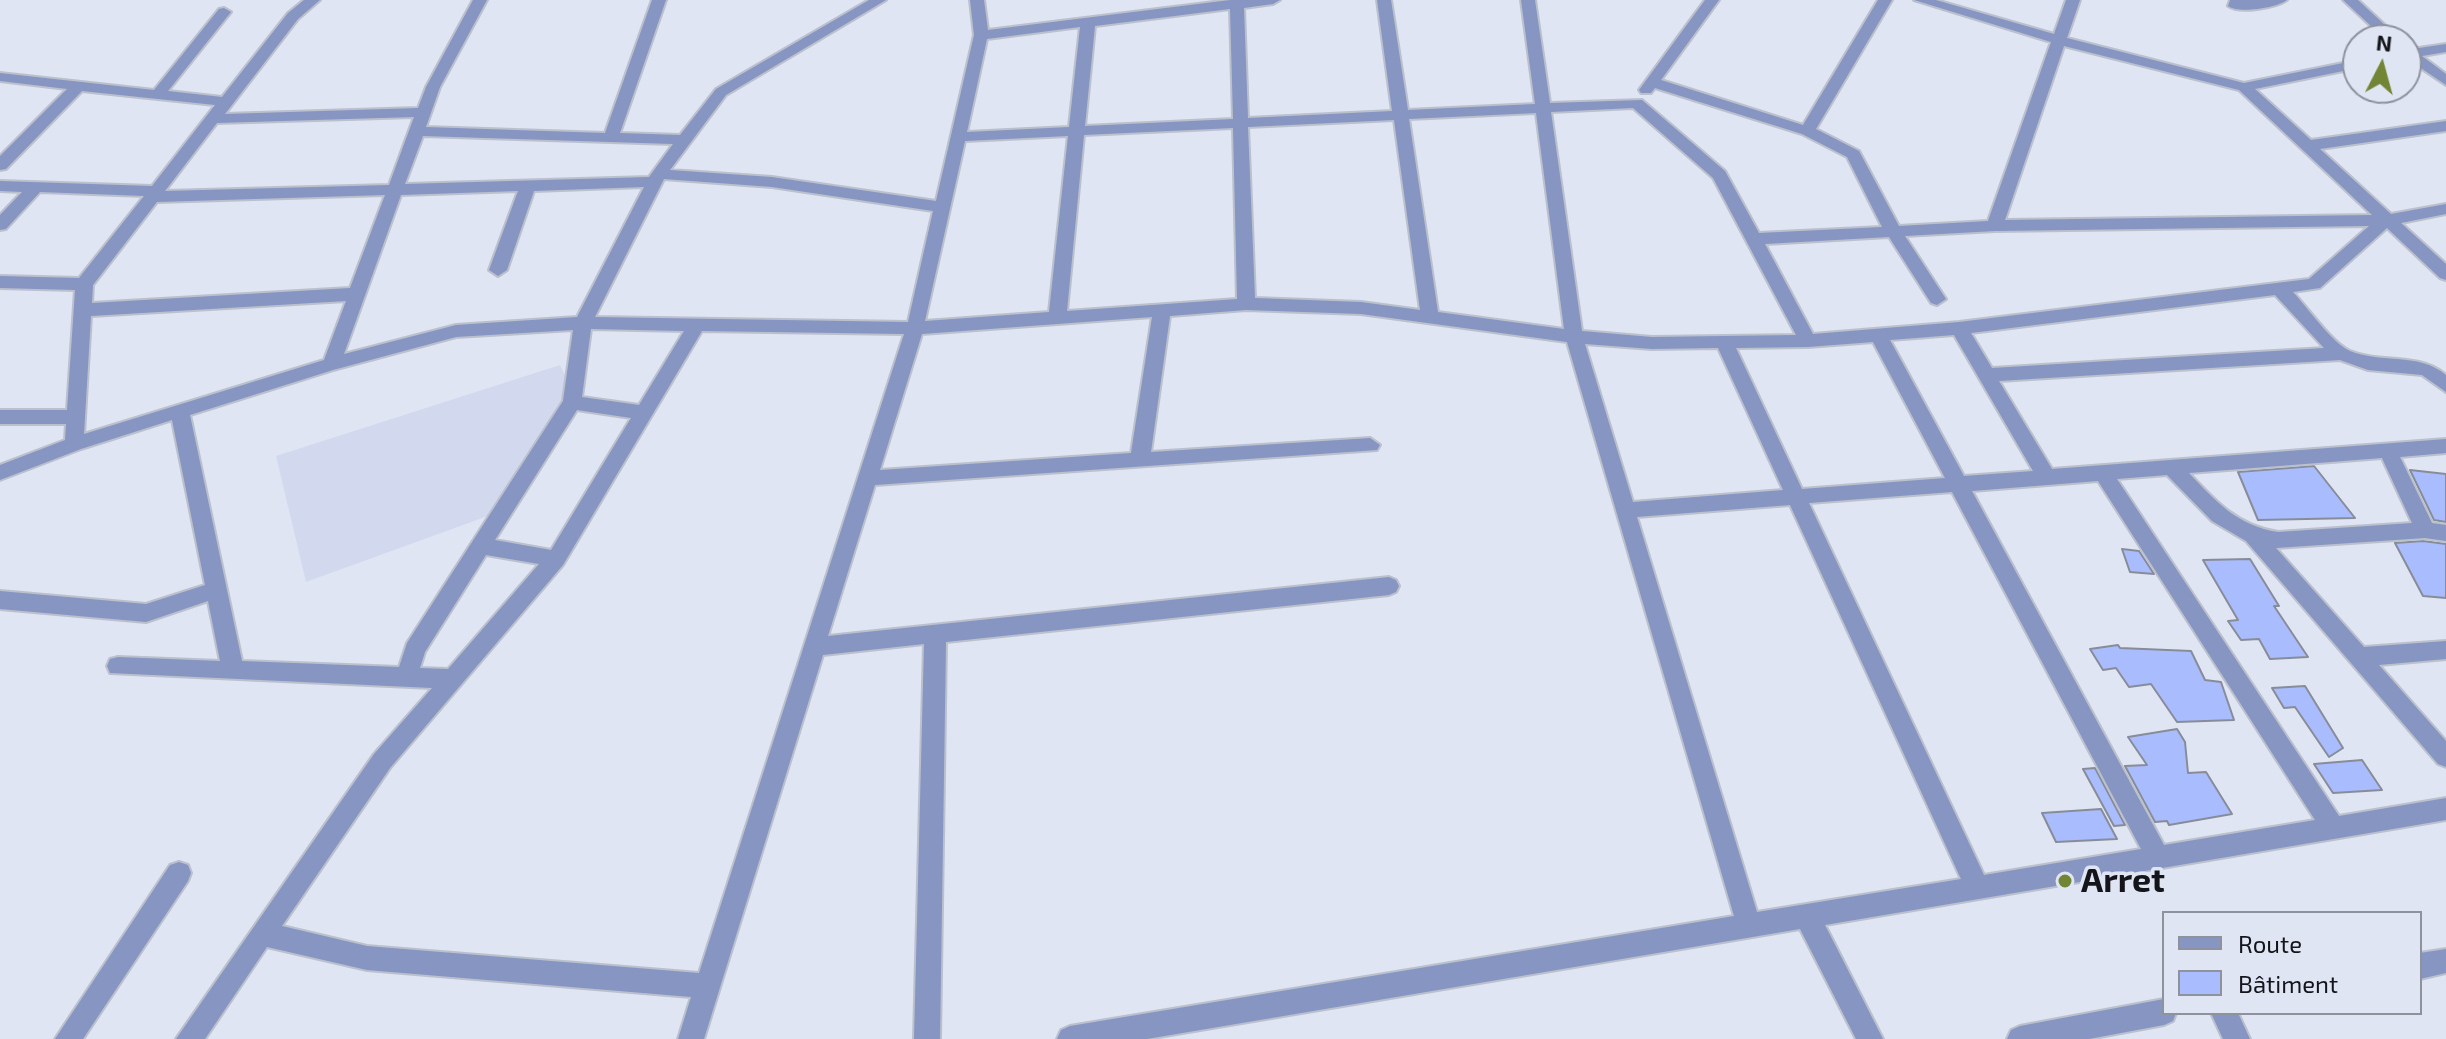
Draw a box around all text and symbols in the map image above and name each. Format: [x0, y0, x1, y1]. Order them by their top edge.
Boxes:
north arrow [2342, 24, 2422, 104]
text: N [2375, 28, 2394, 56]
place label: Arret [2081, 861, 2165, 901]
marker: Arret [2056, 872, 2074, 890]
legend [2162, 911, 2422, 1015]
text: Route [2238, 929, 2302, 958]
text: Bâtiment [2238, 969, 2338, 998]

